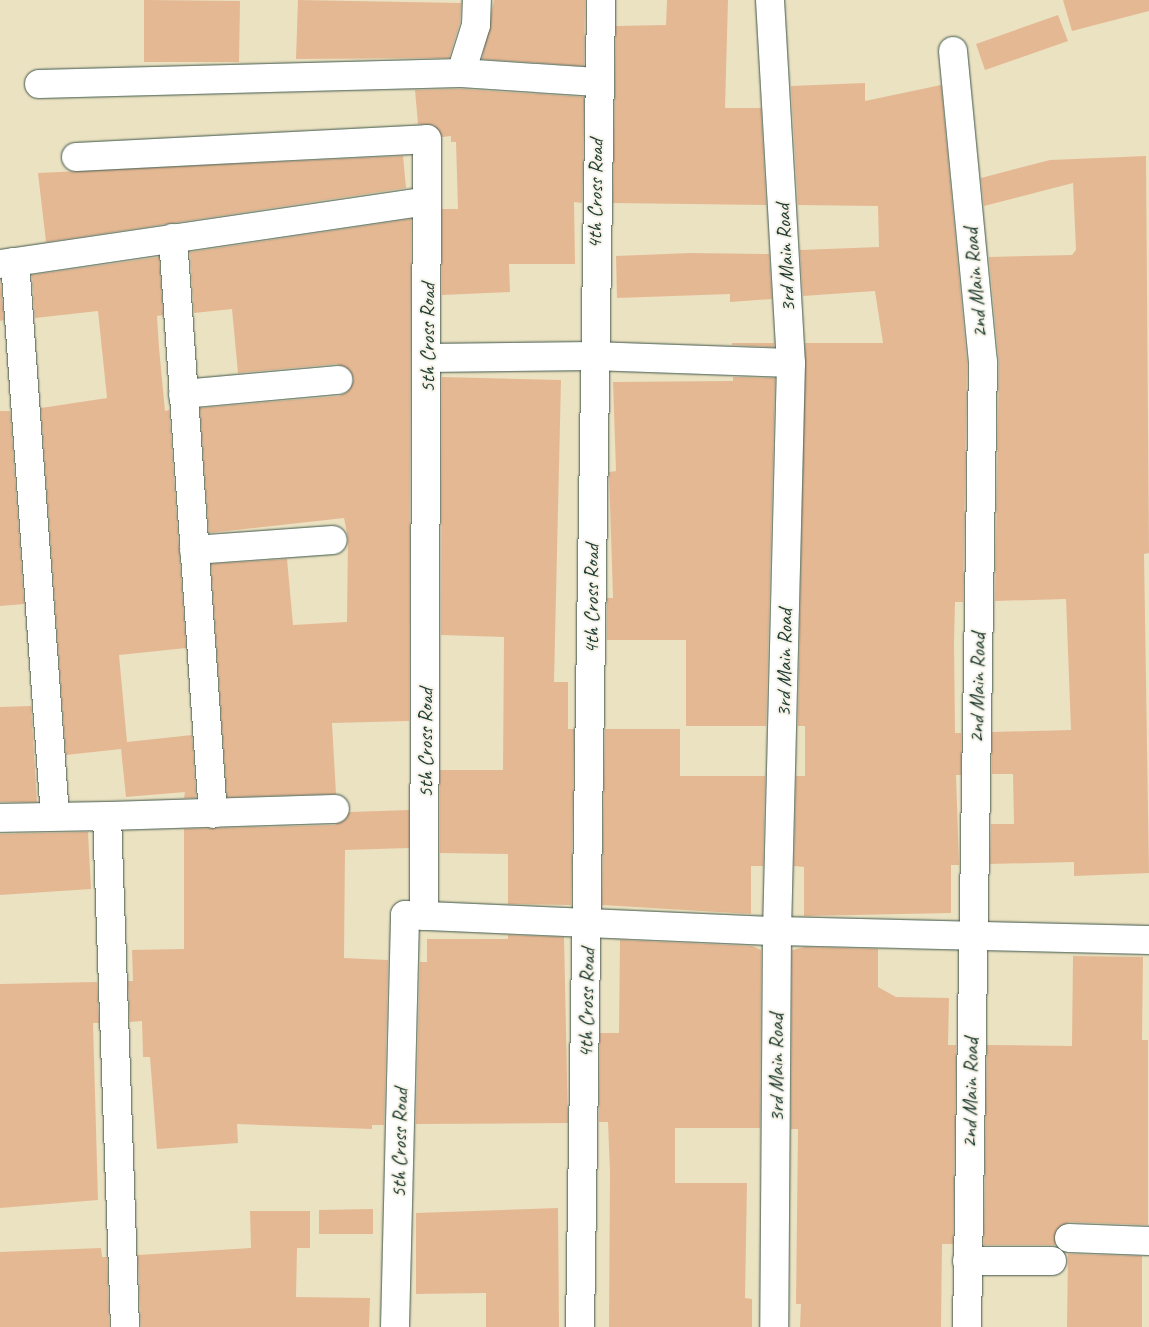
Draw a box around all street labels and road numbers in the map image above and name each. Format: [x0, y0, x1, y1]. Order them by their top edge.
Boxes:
street label: 4th Cross Road [581, 139, 609, 249]
street label: 3rd Main Road [770, 203, 800, 313]
street label: 2nd Main Road [958, 227, 992, 339]
street label: 5th Cross Road [414, 283, 440, 393]
street label: 4th Cross Road [578, 544, 604, 654]
street label: 3rd Main Road [770, 609, 798, 717]
street label: 2nd Main Road [963, 633, 991, 743]
street label: 5th Cross Road [412, 688, 438, 798]
street label: 4th Cross Road [572, 948, 600, 1058]
street label: 3rd Main Road [763, 1014, 789, 1122]
street label: 2nd Main Road [956, 1038, 984, 1148]
street label: 5th Cross Road [385, 1088, 413, 1198]

